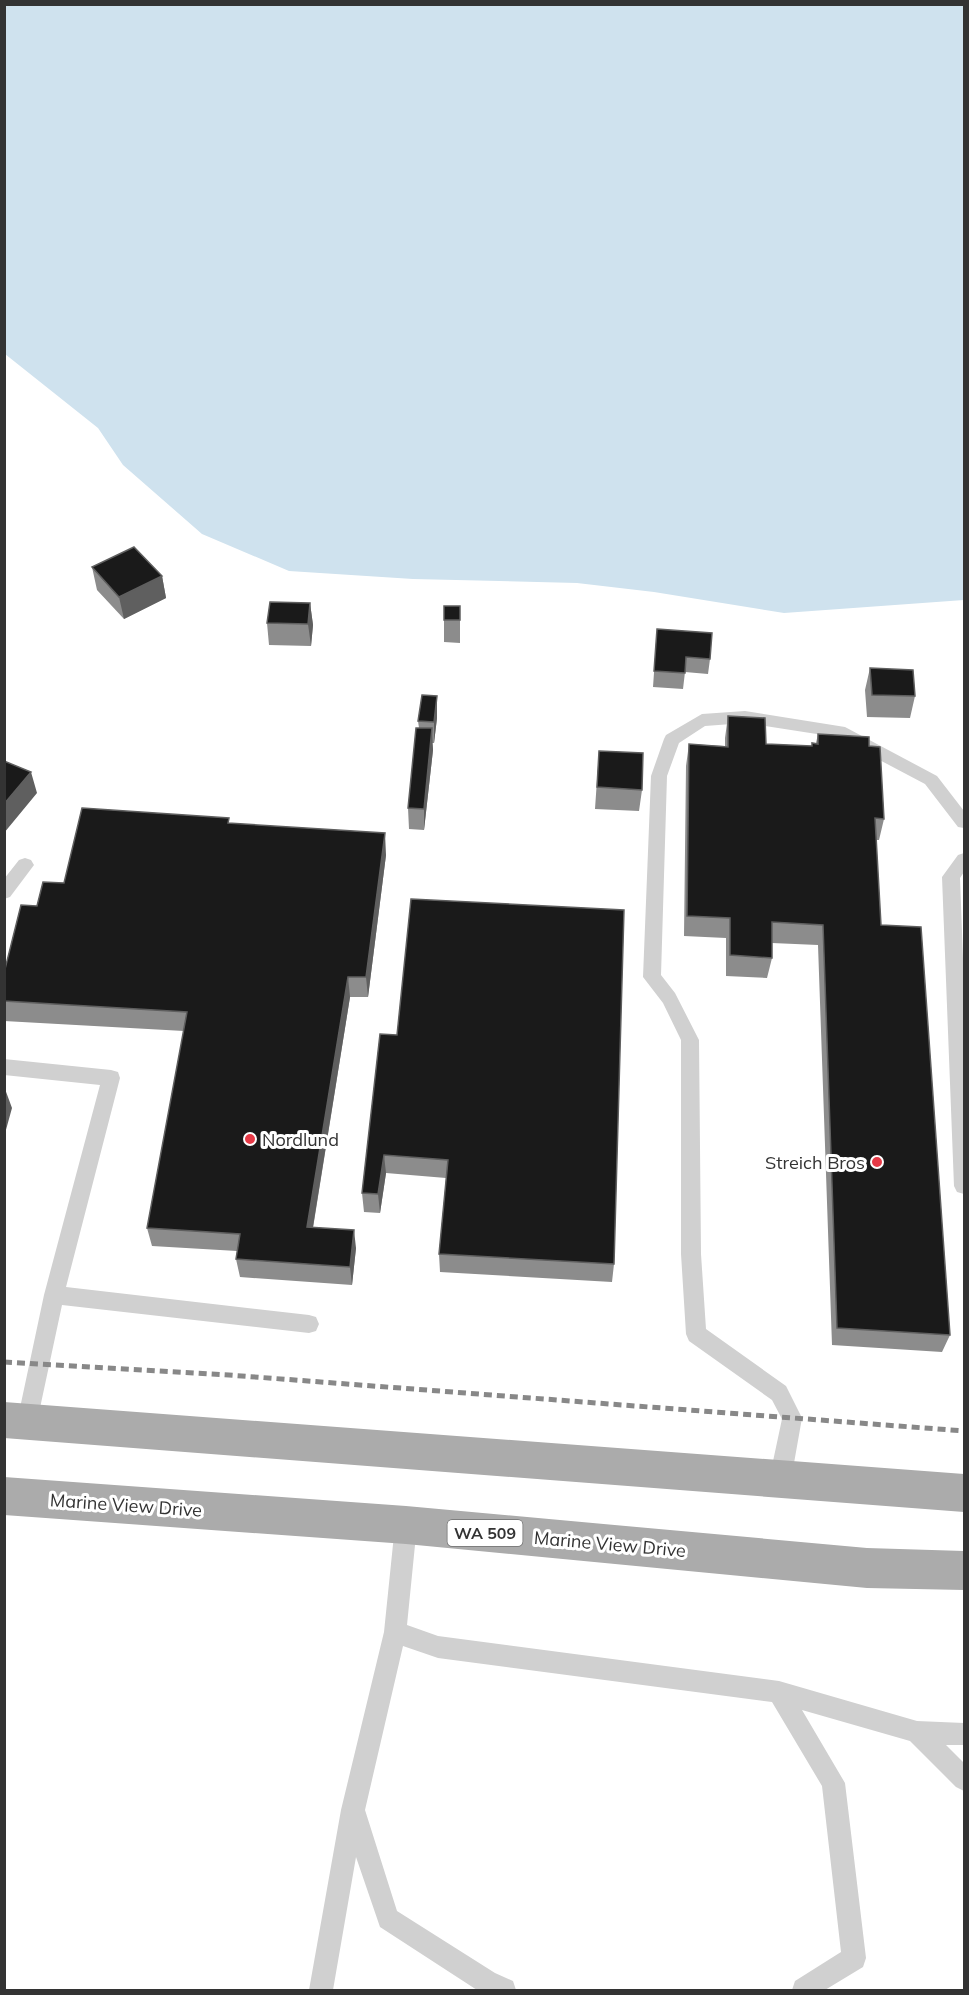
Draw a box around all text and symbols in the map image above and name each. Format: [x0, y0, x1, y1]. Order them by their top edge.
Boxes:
place label: Nordlund [262, 1128, 339, 1151]
marker: Nordlund [243, 1132, 257, 1146]
place label: Streich Bros [765, 1151, 865, 1174]
marker: Streich Bros [870, 1155, 884, 1169]
street label: Marine View Drive [49, 1488, 203, 1522]
road number: WA 509 [448, 1520, 522, 1546]
street label: Marine View Drive [533, 1526, 687, 1562]

